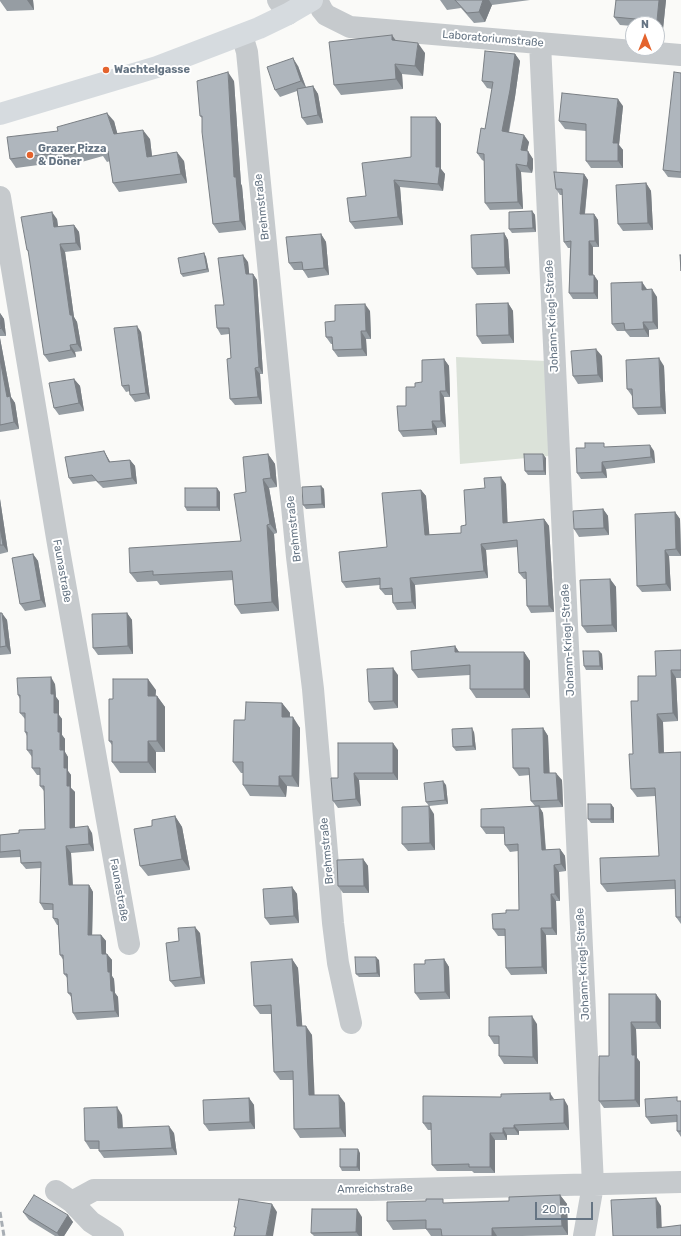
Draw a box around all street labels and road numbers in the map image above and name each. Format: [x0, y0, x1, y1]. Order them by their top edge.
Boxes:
street label: Laboratoriumstraße [442, 28, 544, 50]
street label: Brehmstraße [252, 173, 272, 241]
street label: Johann-Kriegl-Straße [542, 259, 562, 373]
street label: Brehmstraße [284, 495, 304, 563]
street label: Faunastraße [50, 538, 74, 604]
street label: Johann-Kriegl-Straße [558, 583, 578, 697]
street label: Brehmstraße [318, 817, 336, 885]
street label: Faunastraße [107, 857, 131, 923]
street label: Johann-Kriegl-Straße [573, 907, 593, 1021]
street label: Amreichstraße [337, 1182, 413, 1196]

